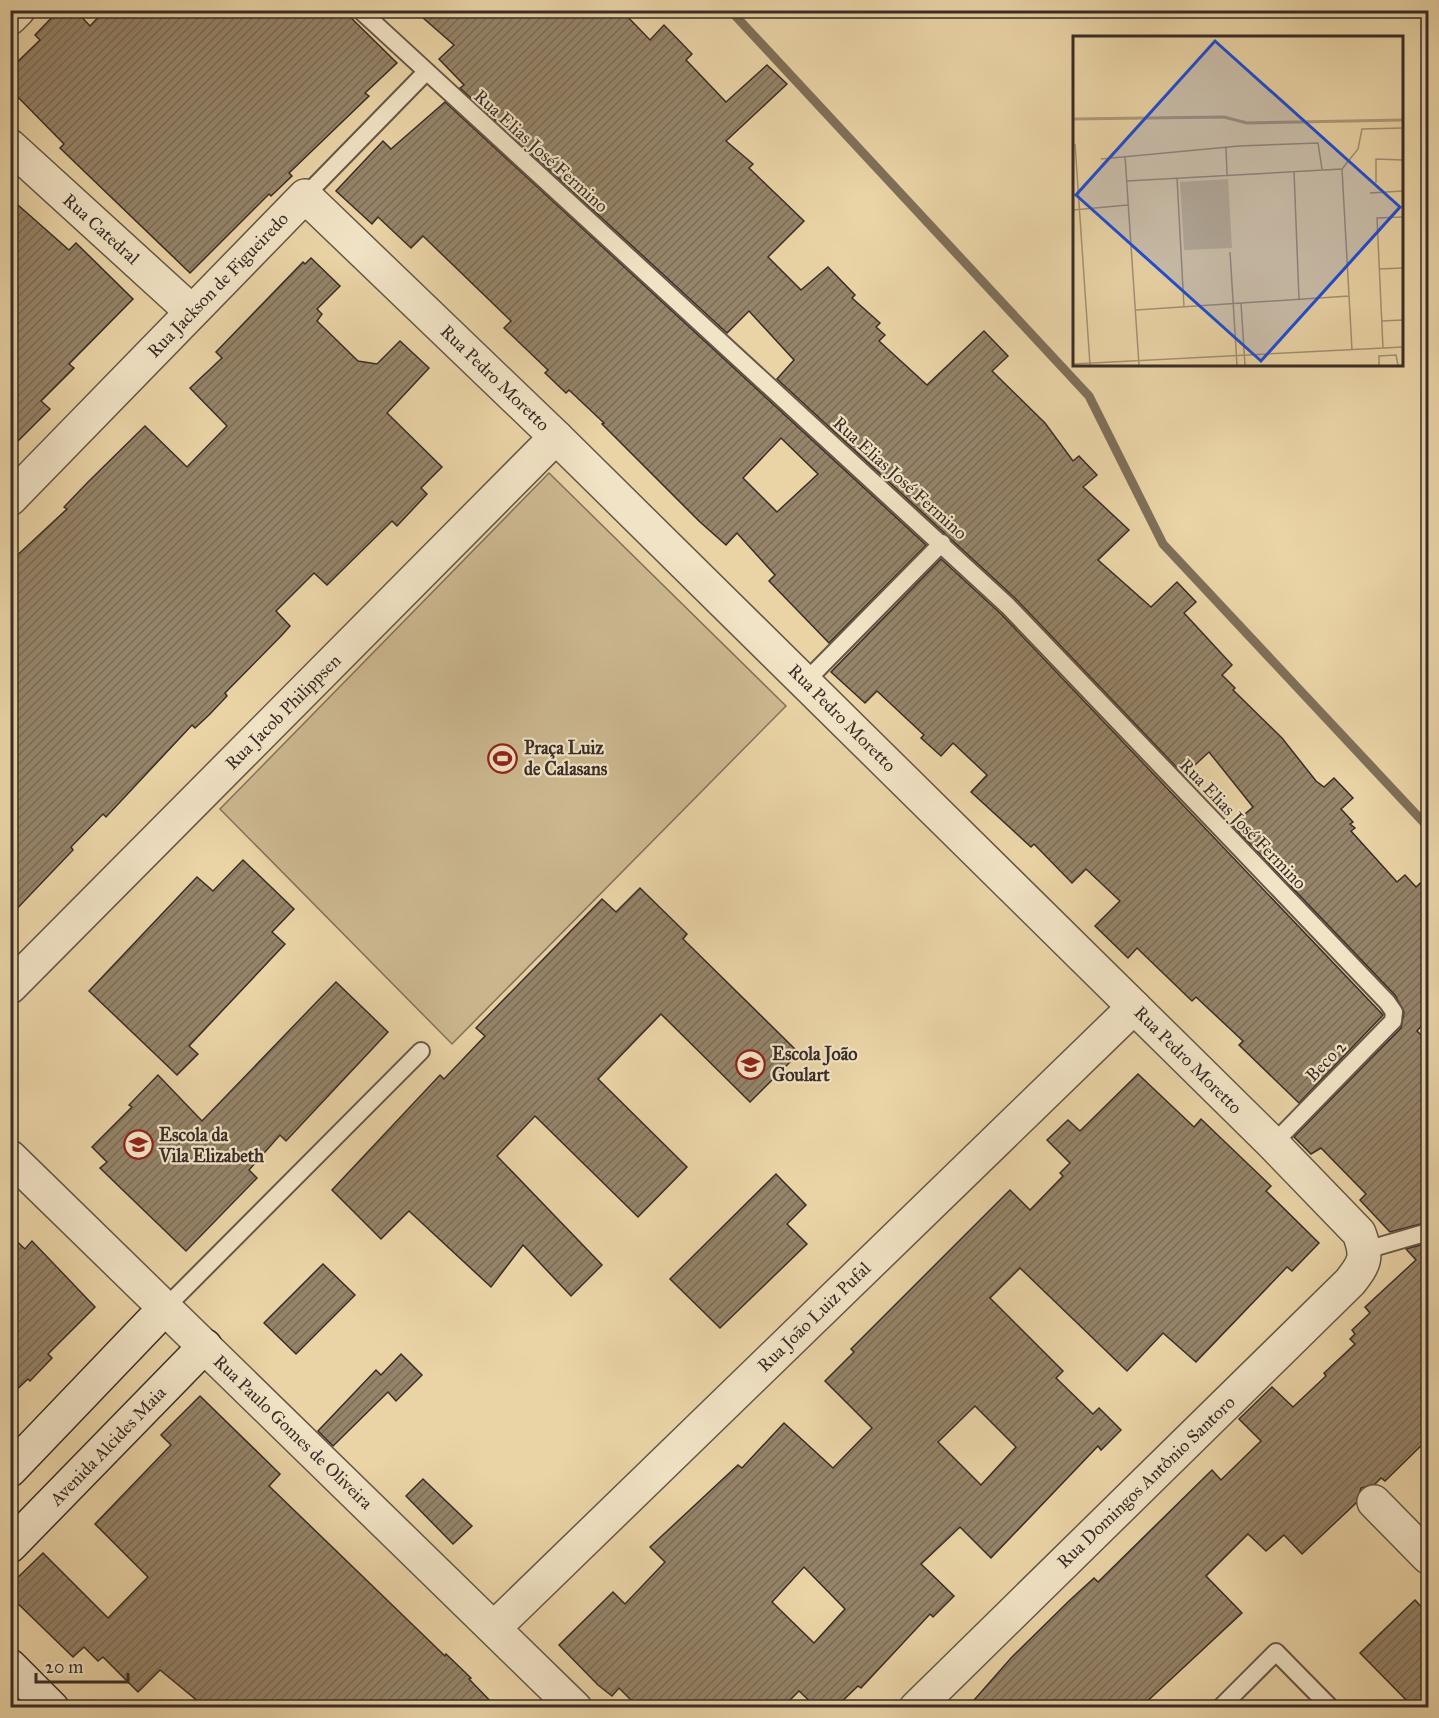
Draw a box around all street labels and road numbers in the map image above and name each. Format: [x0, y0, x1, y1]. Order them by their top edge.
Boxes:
street label: Rua Elias José Fermino [469, 85, 613, 218]
street label: Rua Catedral [58, 189, 144, 269]
street label: Rua Jackson de Figueiredo [143, 208, 294, 363]
street label: Rua Pedro Moretto [436, 320, 554, 436]
street label: Rua Elias José Fermino [828, 412, 972, 545]
street label: Rua Jacob Philippsen [221, 649, 346, 775]
street label: Rua Pedro Moretto [784, 660, 900, 776]
street label: Rua Elias José Fermino [1174, 754, 1311, 895]
street label: Rua Pedro Moretto [1130, 1002, 1246, 1118]
street label: Beco 2 [1301, 1036, 1351, 1086]
street label: Rua João Luiz Pufal [753, 1257, 876, 1377]
street label: Rua Paulo Gomes de Oliveira [209, 1350, 377, 1514]
street label: Avenida Alcides Maia [45, 1381, 171, 1511]
street label: Rua Domingos Antônio Santoro [1052, 1391, 1240, 1574]

